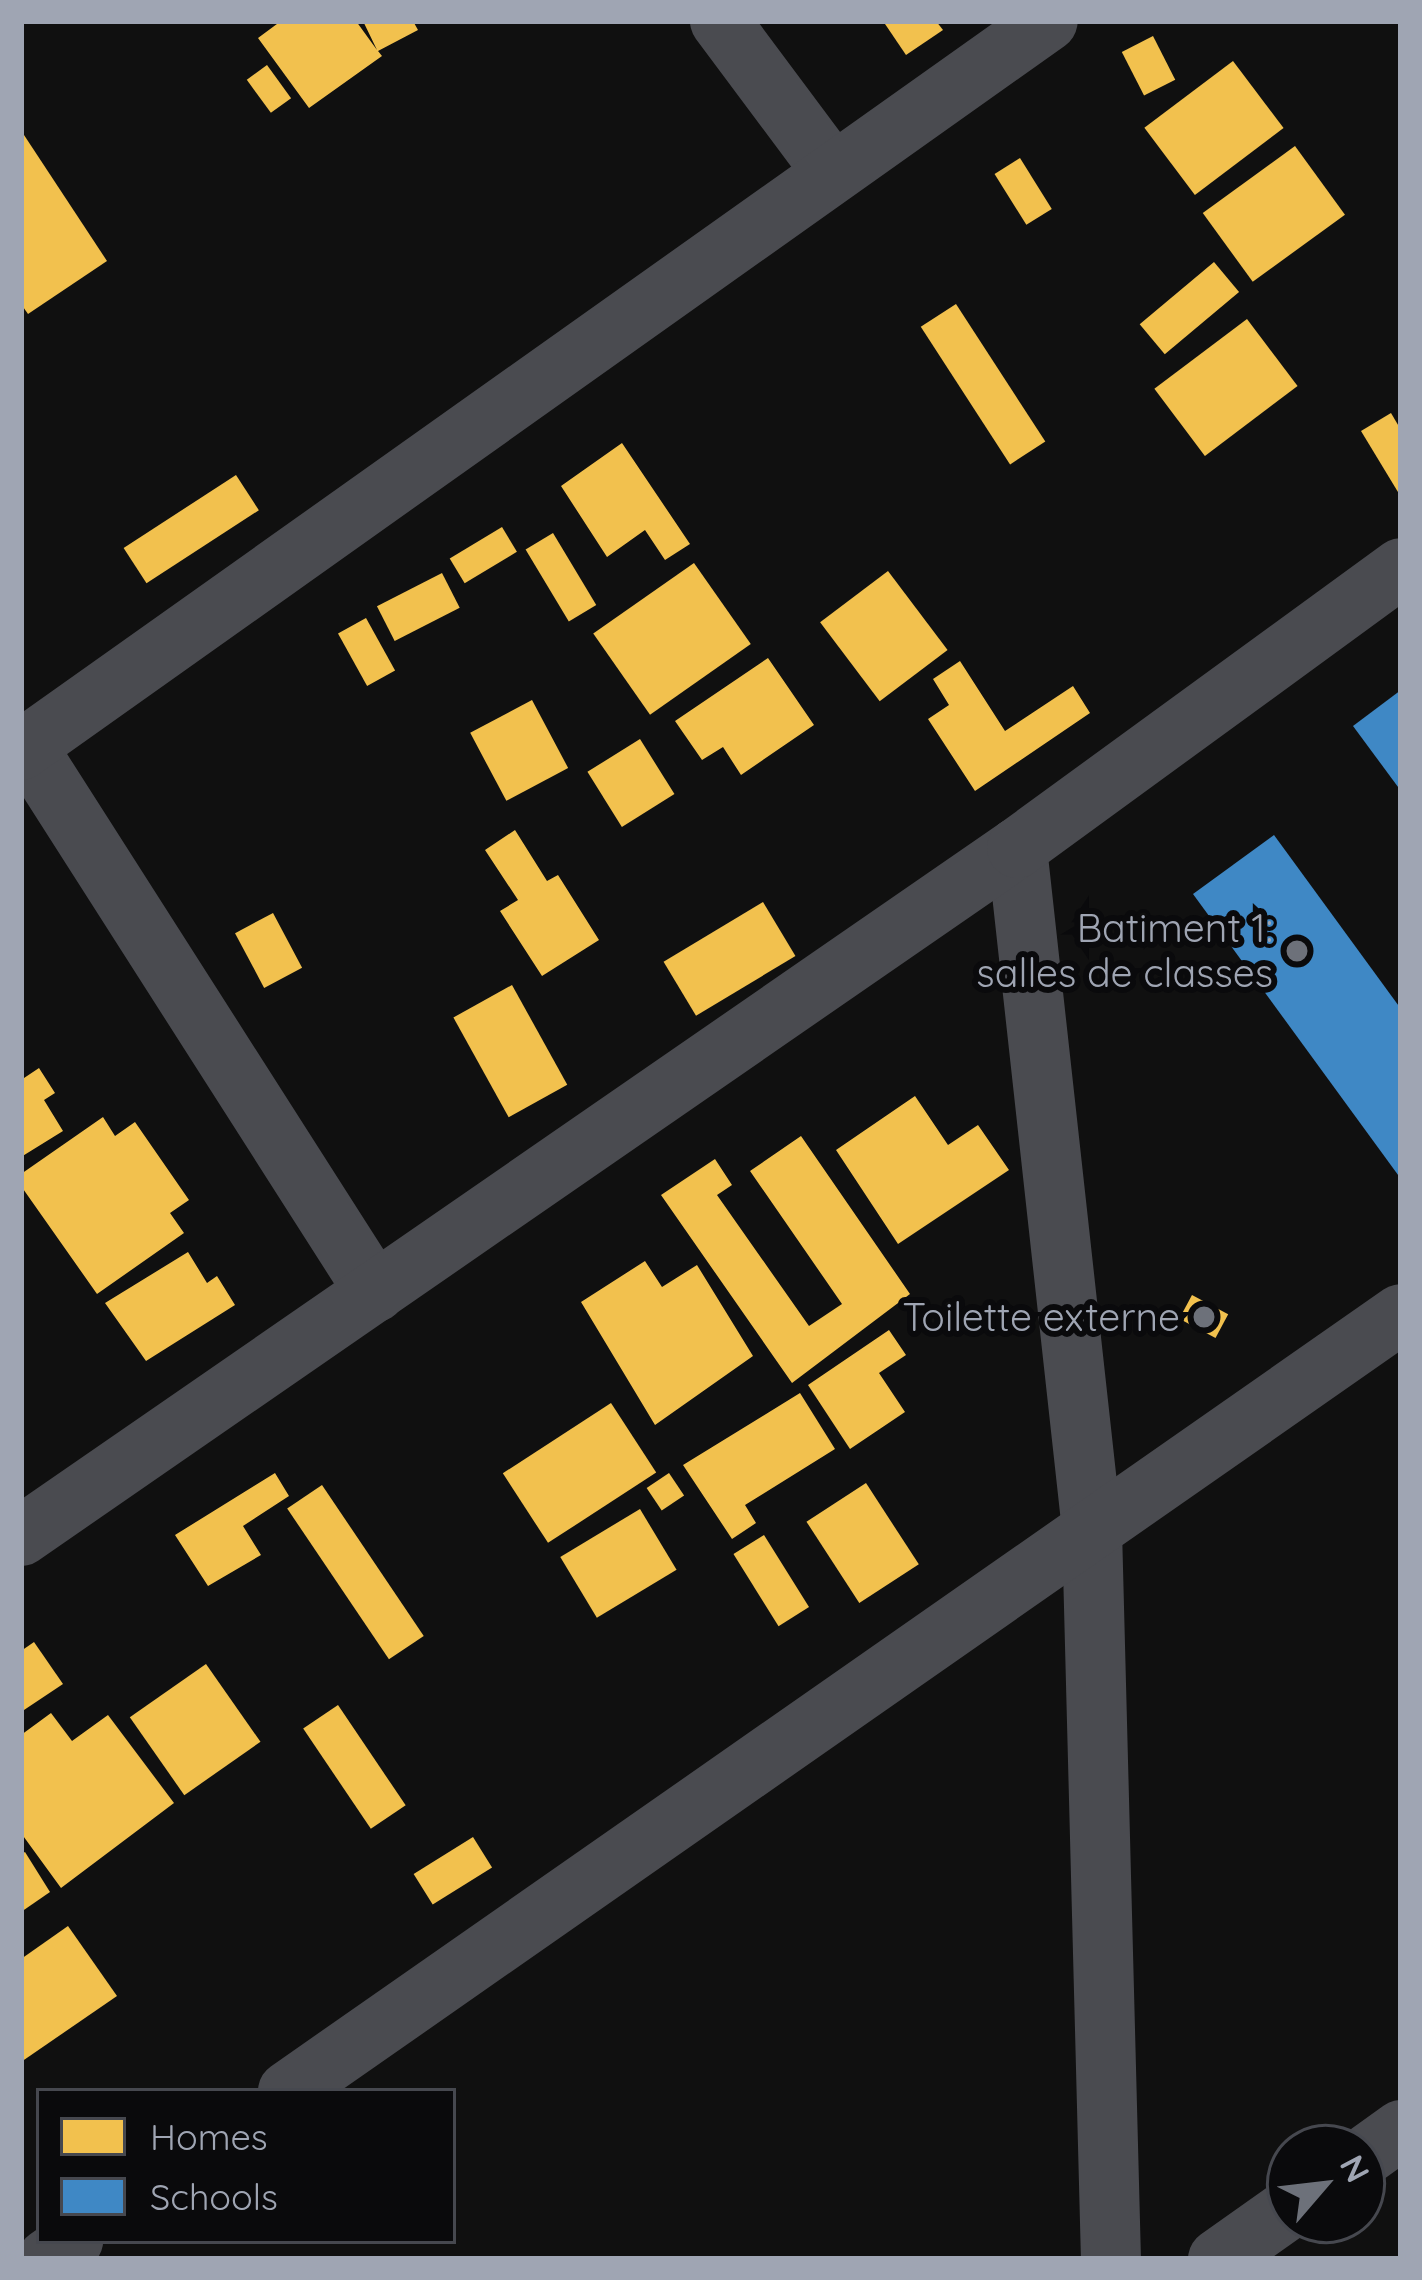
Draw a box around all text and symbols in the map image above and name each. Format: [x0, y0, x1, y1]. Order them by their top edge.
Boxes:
place label: Batiment 1: salles de classes [976, 906, 1273, 997]
marker: Batiment 1: salles de classes [1284, 938, 1310, 964]
place label: Toilette externe [902, 1294, 1180, 1340]
marker: Toilette externe [1191, 1304, 1217, 1330]
legend [36, 2088, 456, 2244]
text: Homes [150, 2114, 268, 2159]
north arrow [1266, 2124, 1386, 2244]
text: N [1332, 2148, 1379, 2189]
text: Schools [150, 2174, 278, 2219]

